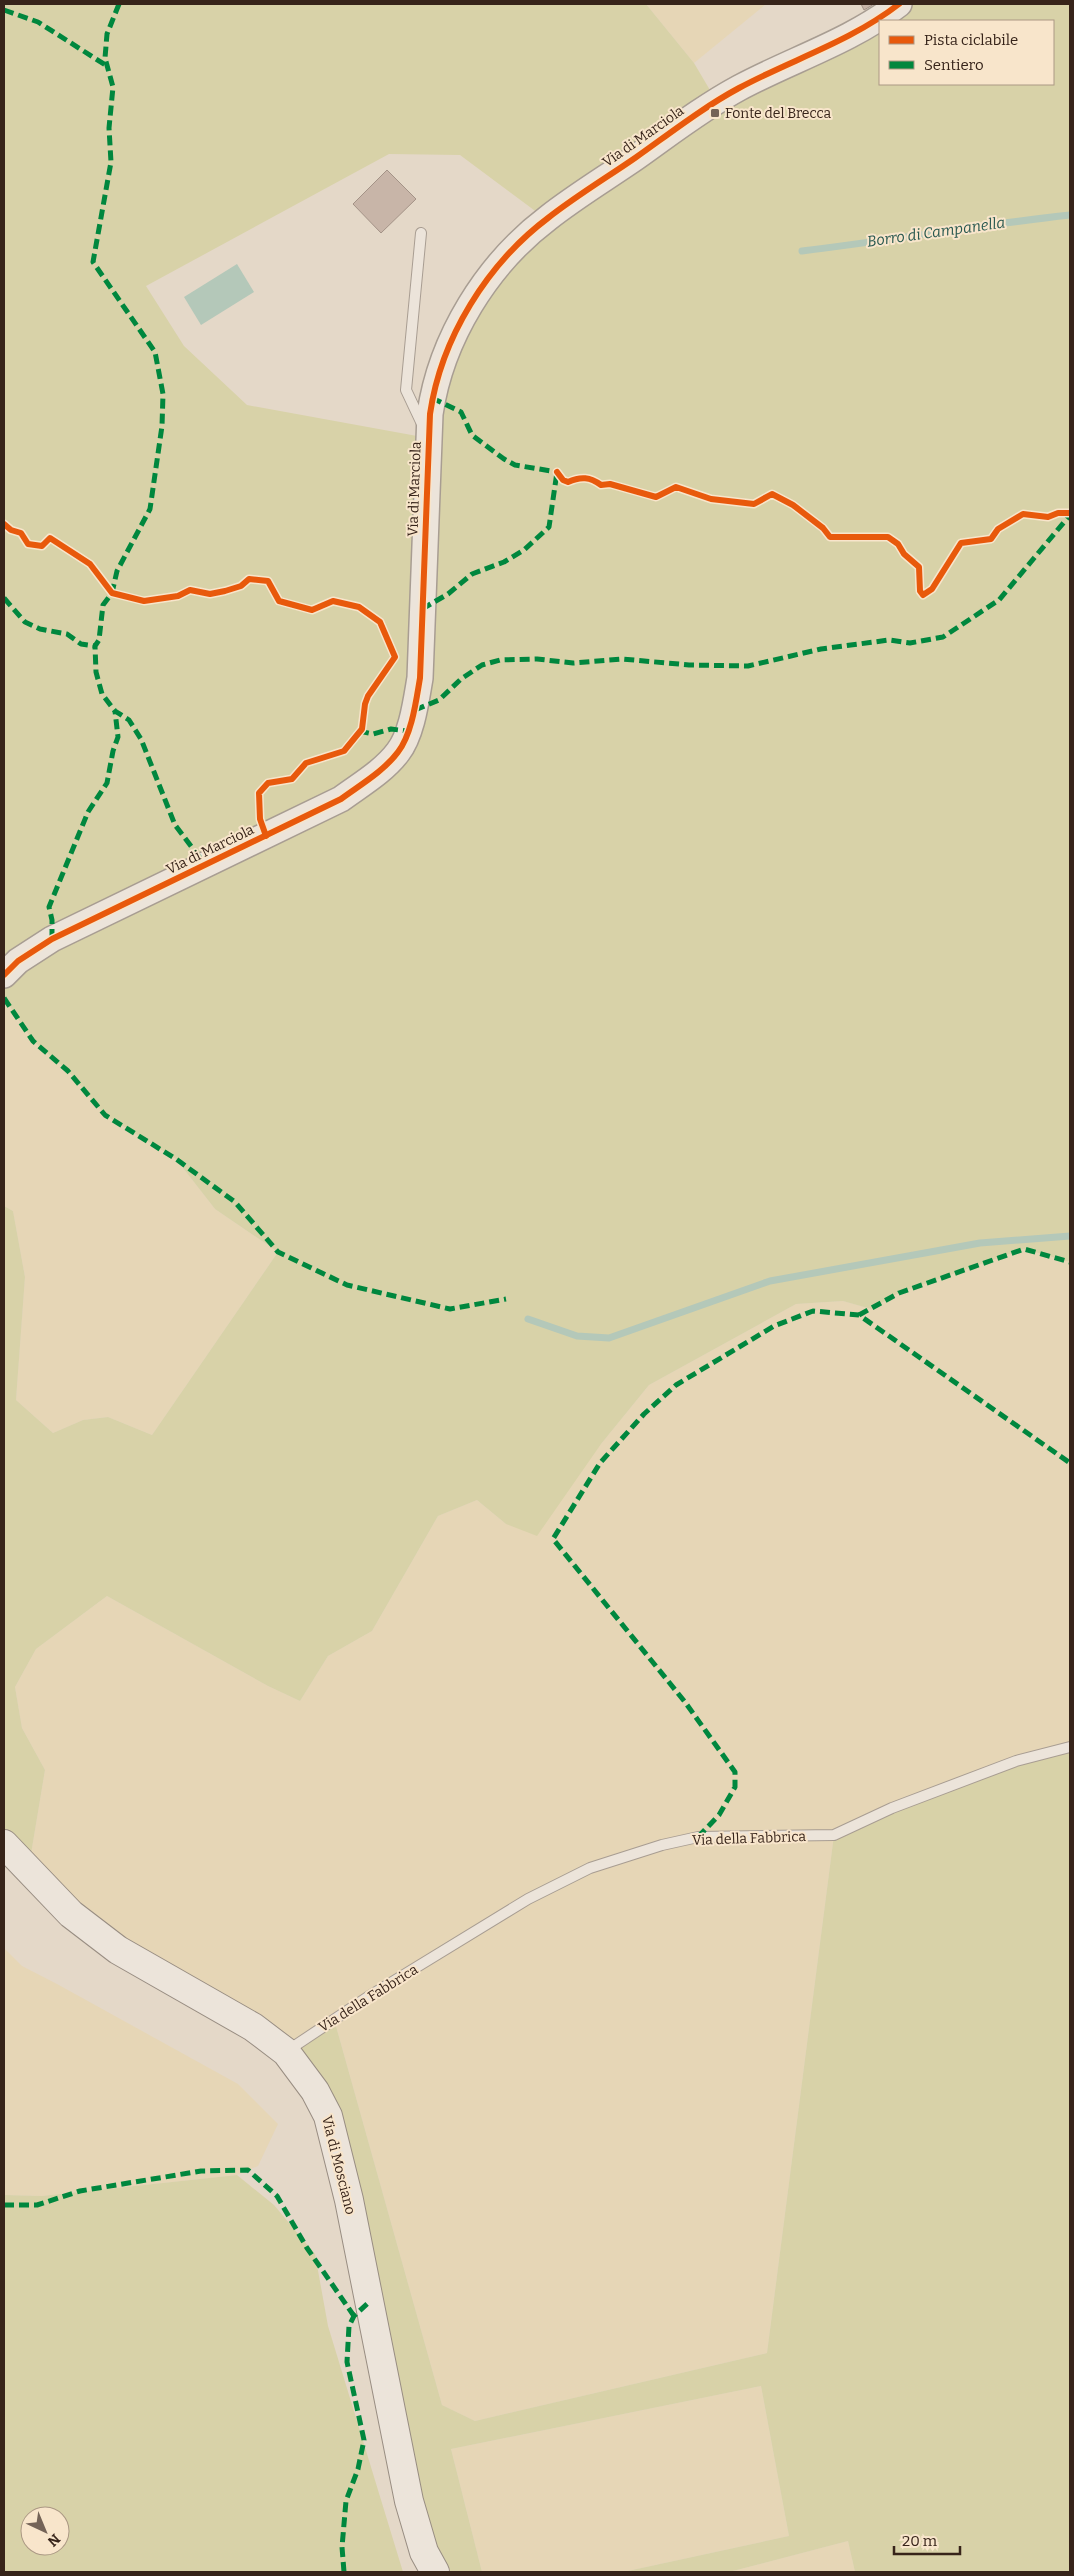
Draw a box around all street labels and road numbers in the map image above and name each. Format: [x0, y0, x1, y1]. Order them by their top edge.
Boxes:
street label: Via di Marciola [599, 102, 687, 171]
street label: Via di Marciola [404, 441, 425, 537]
street label: Via di Marciola [164, 821, 257, 878]
street label: Via della Fabbrica [692, 1828, 807, 1849]
street label: Via della Fabbrica [315, 1961, 421, 2036]
street label: Via di Mosciano [318, 2114, 359, 2216]

